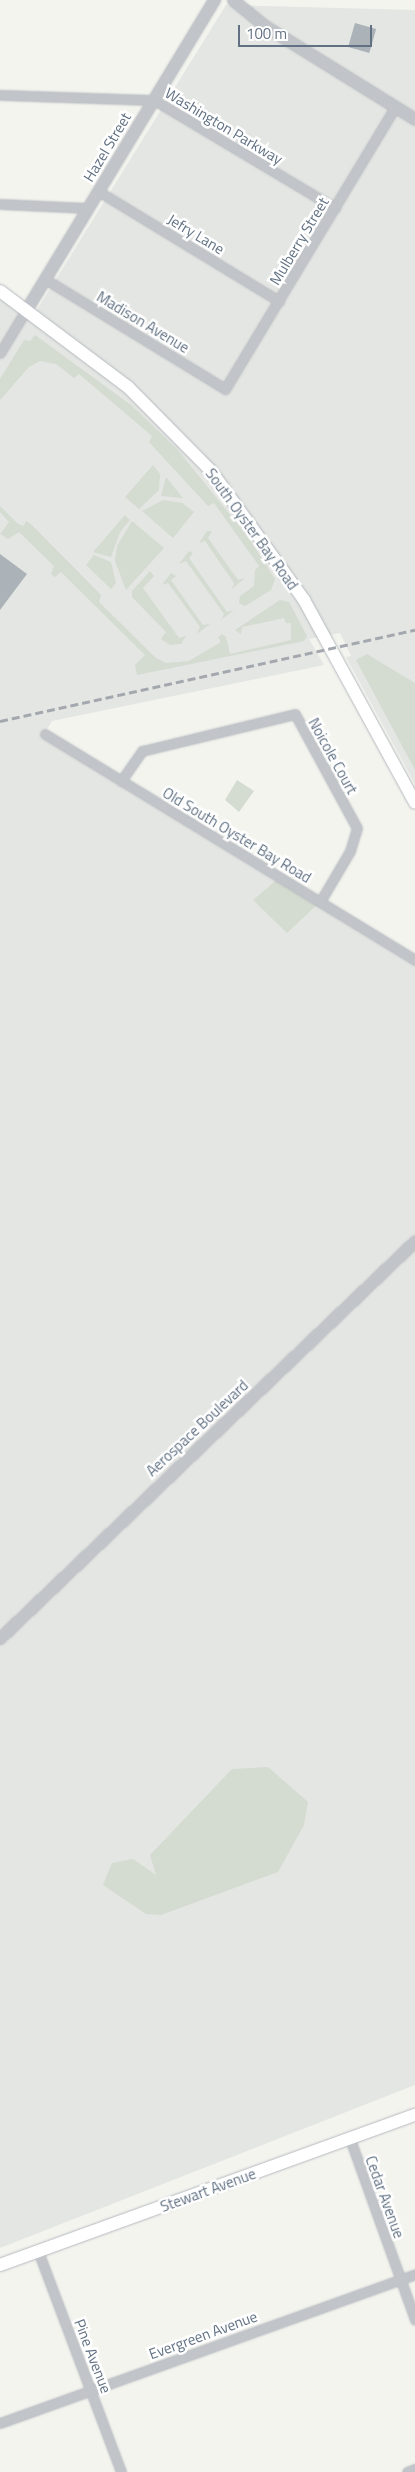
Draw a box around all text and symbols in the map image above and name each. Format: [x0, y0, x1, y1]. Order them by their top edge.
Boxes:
scale bar [240, 15, 374, 47]
text: 100 m [246, 22, 287, 45]
street label: Washington Parkway [162, 84, 286, 168]
street label: Hazel Street [79, 109, 135, 185]
street label: Mulberry Street [266, 194, 332, 288]
street label: Jefry Lane [164, 210, 228, 258]
street label: Madison Avenue [94, 287, 192, 357]
street label: South Oyster Bay Road [202, 465, 302, 593]
street label: Noicole Court [305, 715, 361, 797]
street label: Old South Oyster Bay Road [159, 783, 315, 887]
street label: Aerospace Boulevard [142, 1376, 252, 1480]
street label: Cedar Avenue [362, 2153, 408, 2241]
street label: Stewart Avenue [158, 2164, 258, 2216]
street label: Evergreen Avenue [146, 2307, 260, 2363]
street label: Pine Avenue [71, 2316, 115, 2396]

